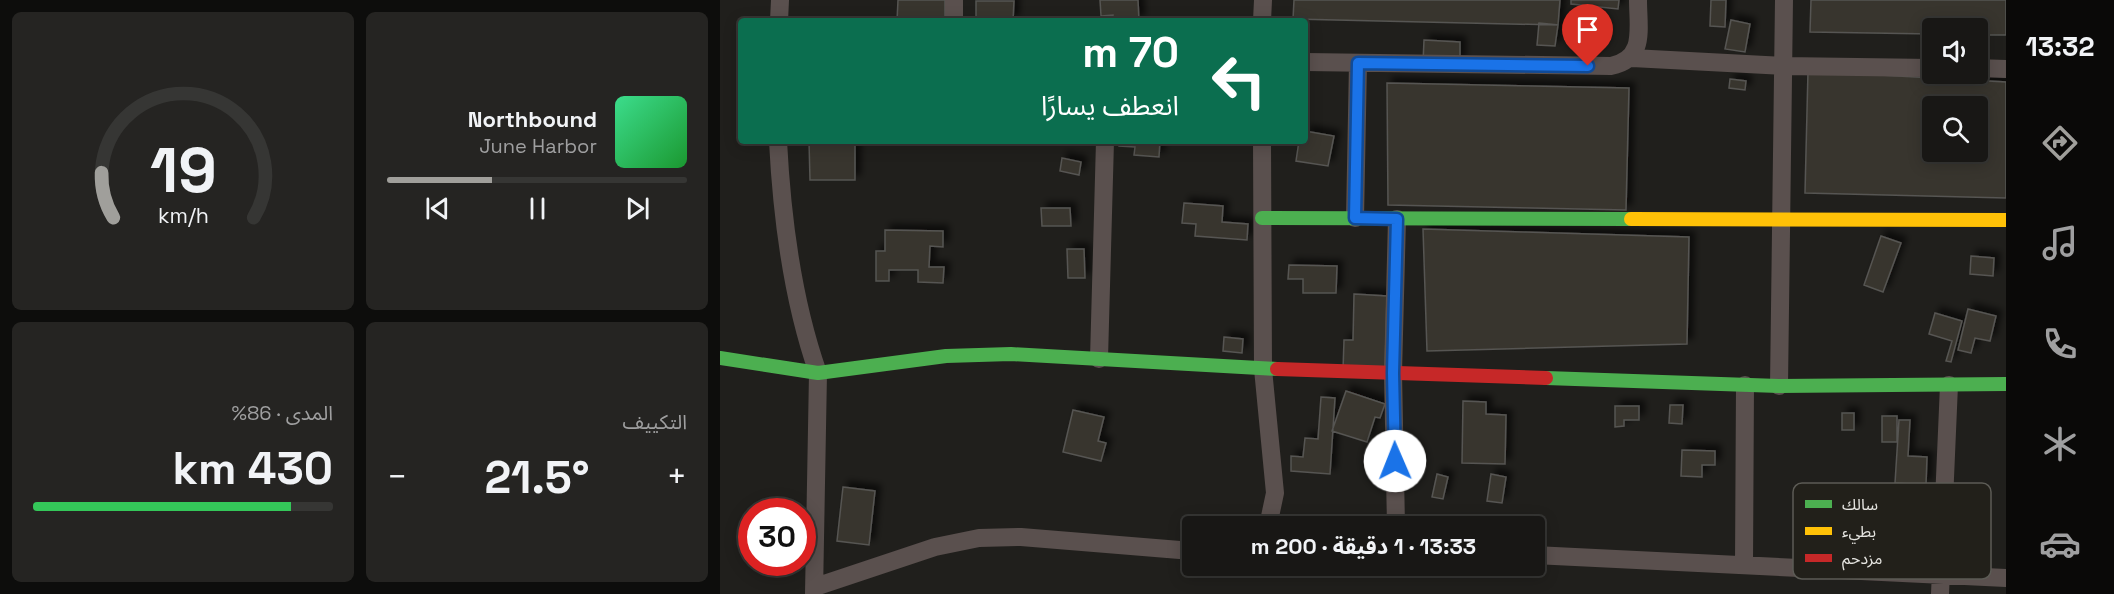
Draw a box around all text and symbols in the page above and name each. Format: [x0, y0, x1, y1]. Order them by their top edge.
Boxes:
pin [1562, 4, 1613, 66]
icon: arrive [1571, 13, 1604, 46]
map controls [1922, 18, 1988, 162]
button: sound [1922, 18, 1988, 84]
text: 70 m [1082, 26, 1179, 79]
text: 13:32 [2025, 29, 2095, 64]
icon: left [1200, 42, 1278, 120]
text: انعطف يسارًا [1041, 88, 1179, 123]
button: search [1922, 96, 1988, 162]
text: Northbound [468, 105, 597, 133]
icon: directions [2039, 122, 2081, 164]
text: 19 [150, 131, 216, 210]
text: June Harbor [479, 133, 597, 159]
icon: previous [421, 192, 454, 225]
icon: pause [521, 192, 554, 225]
icon: next [621, 192, 654, 225]
text: km/h [157, 202, 209, 229]
icon: music [2039, 222, 2081, 264]
icon: phone [2039, 323, 2081, 365]
text: المدى · 86% [231, 400, 333, 426]
text: التكييف [623, 409, 687, 435]
icon: climate [2039, 423, 2081, 465]
position arrow [1363, 429, 1427, 493]
text: 430 km [173, 440, 333, 497]
text: 21.5° [484, 449, 590, 506]
text: − [387, 456, 407, 498]
text: + [667, 456, 687, 498]
legend [1793, 483, 1991, 579]
text: سالك [1842, 494, 1878, 515]
speed limit sign: 30 [738, 498, 816, 576]
text: بطيء [1842, 521, 1876, 544]
icon: car [2039, 523, 2081, 565]
text: 13:33 · 1 دقيقة · 200 m [1251, 532, 1476, 560]
text: مزدحم [1842, 548, 1882, 571]

